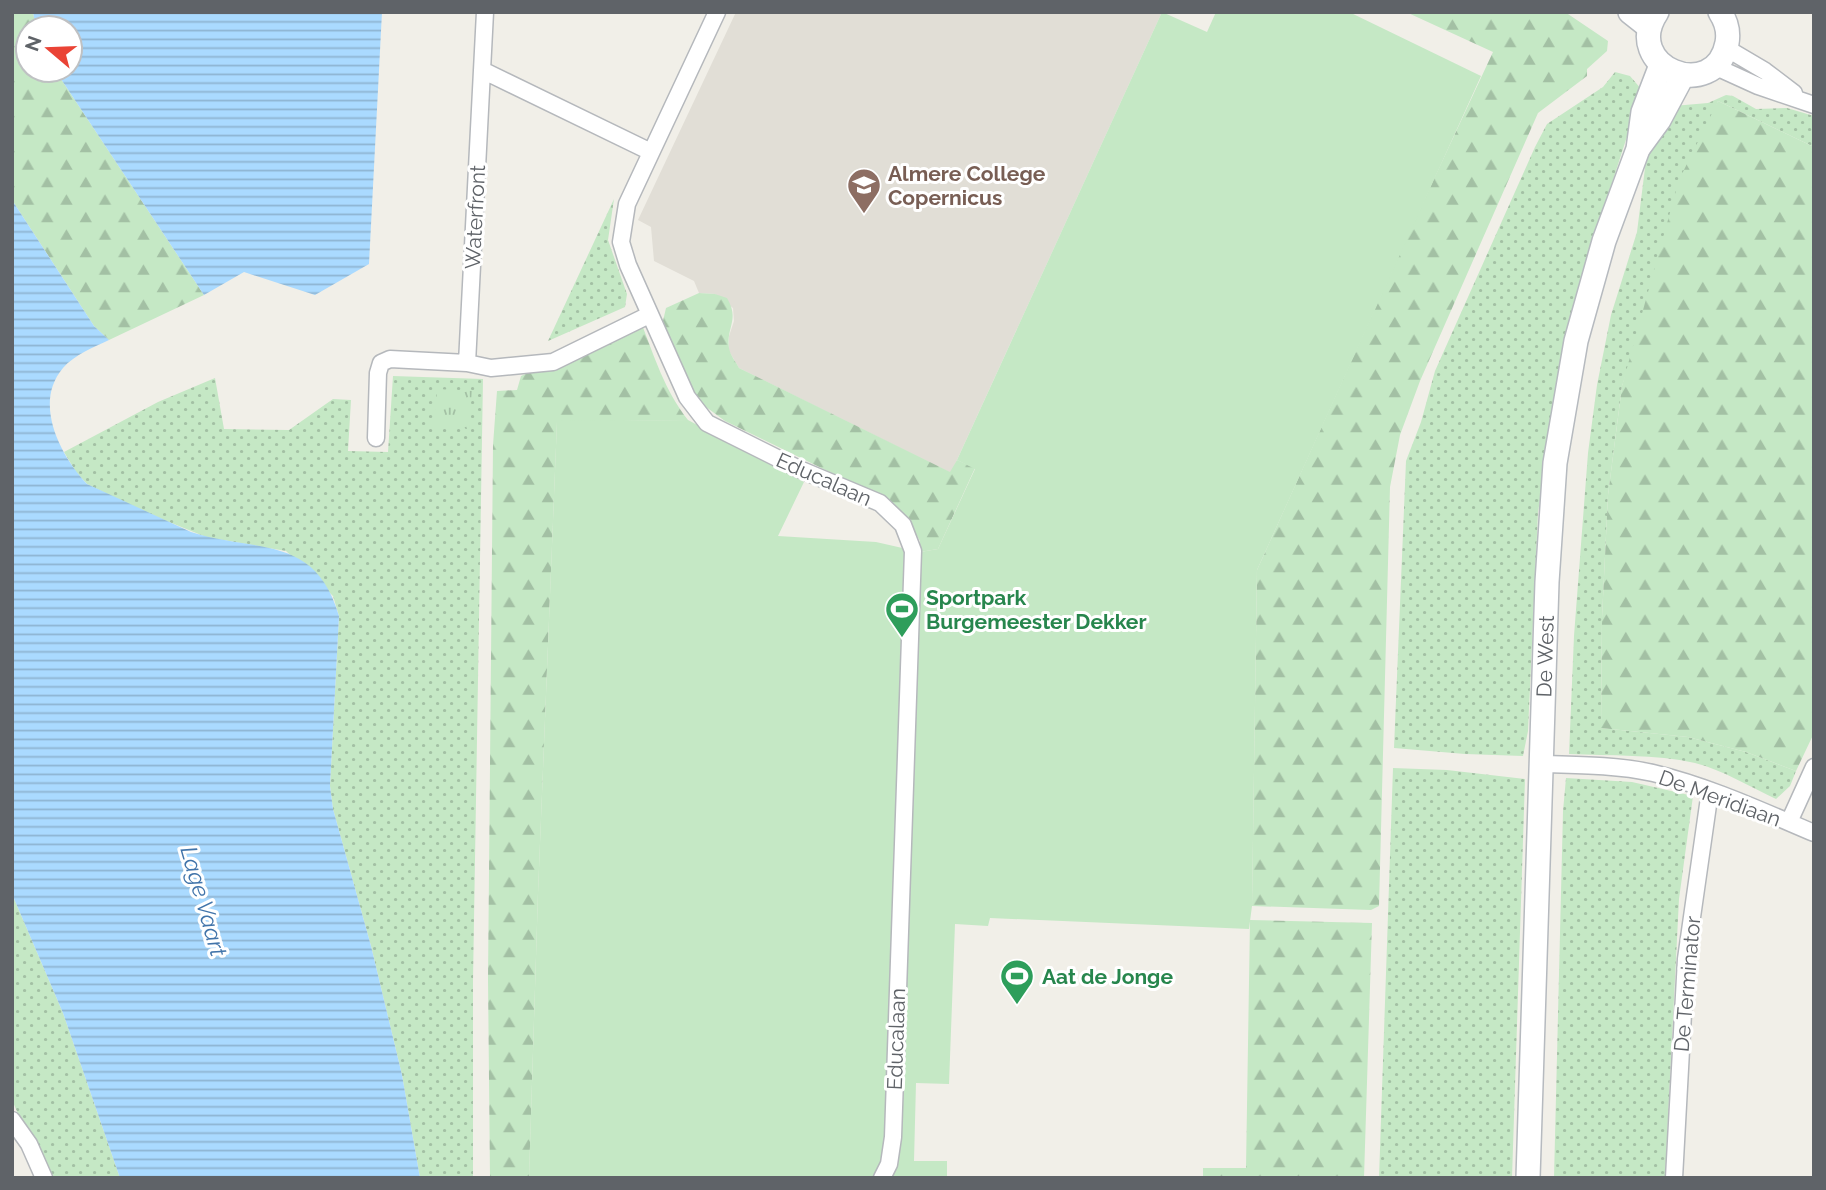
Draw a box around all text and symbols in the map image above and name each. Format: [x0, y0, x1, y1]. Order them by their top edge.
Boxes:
north arrow [14, 14, 84, 84]
text: N [20, 33, 46, 54]
place label: Almere College Copernicus [888, 161, 1046, 210]
street label: Waterfront [460, 164, 490, 270]
school or university icon: Almere College Copernicus [845, 166, 883, 215]
street label: Educalaan [772, 447, 876, 511]
place label: Sportpark Burgemeester Dekker [926, 585, 1147, 634]
sports icon: Sportpark Burgemeester Dekker [883, 590, 921, 639]
street label: De West [1531, 615, 1558, 698]
street label: De Meridiaan [1656, 764, 1784, 832]
water label: Lage Vaart [175, 843, 233, 960]
street label: De Terminator [1669, 914, 1705, 1053]
sports icon: Aat de Jonge [998, 957, 1036, 1006]
place label: Aat de Jonge [1042, 964, 1173, 989]
street label: Educalaan [882, 988, 910, 1090]

